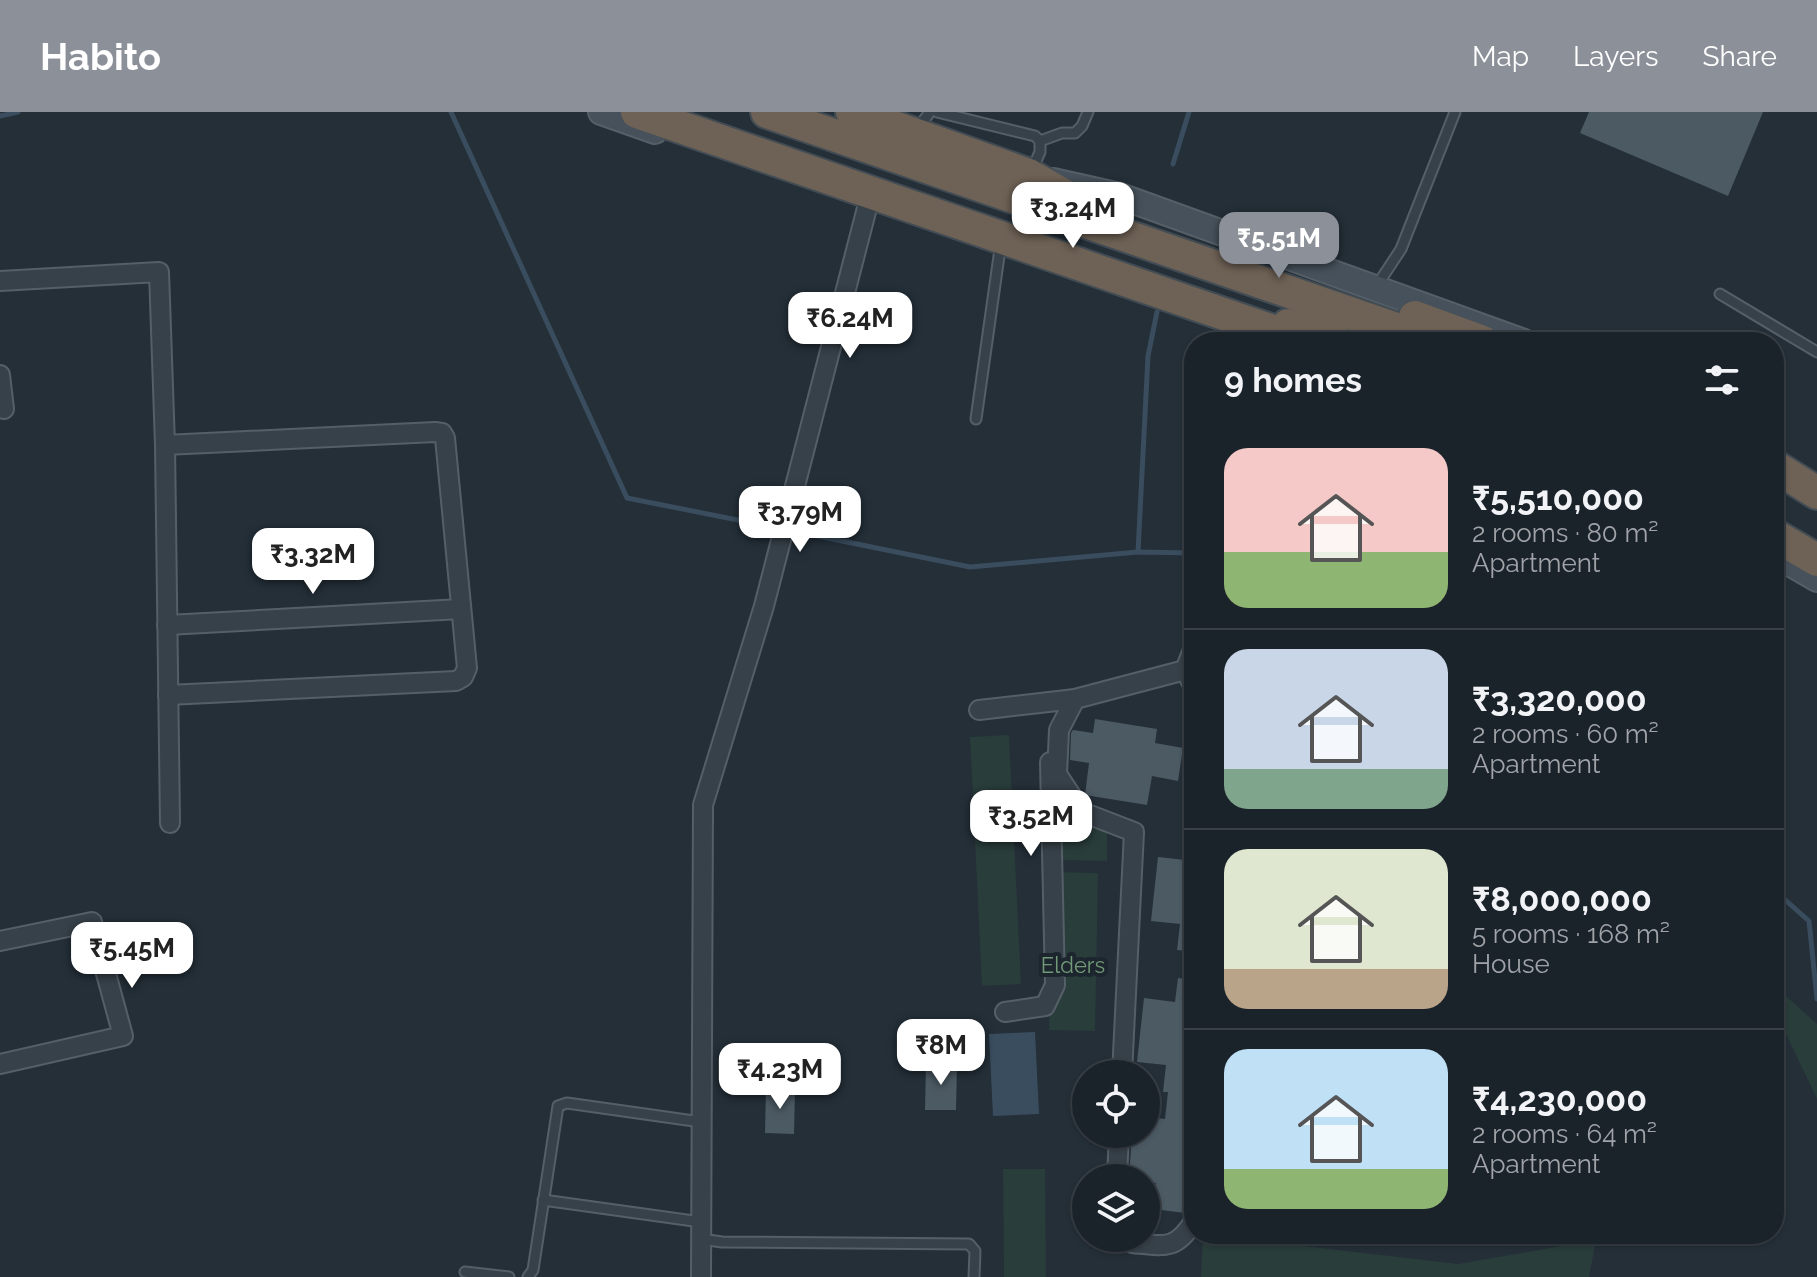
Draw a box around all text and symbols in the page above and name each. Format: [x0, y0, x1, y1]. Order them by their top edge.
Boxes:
text: Habito [40, 34, 161, 79]
text: Map [1472, 40, 1529, 73]
text: Layers [1573, 40, 1659, 73]
text: Share [1703, 40, 1777, 73]
pin: ₹3.24M [1008, 182, 1138, 250]
text: ₹3.24M [1030, 193, 1116, 223]
pin: ₹5.51M [1214, 212, 1344, 280]
text: ₹5.51M [1237, 223, 1321, 253]
pin: ₹6.24M [785, 292, 915, 360]
text: ₹6.24M [806, 303, 894, 333]
icon: filters [1700, 358, 1744, 402]
text: 9 homes [1224, 360, 1362, 400]
text: ₹5,510,000 [1472, 478, 1644, 518]
icon: home [1288, 480, 1384, 576]
pin: ₹3.79M [735, 486, 865, 554]
text: ₹3.79M [757, 497, 843, 527]
text: 2 rooms · 80 m² [1472, 518, 1658, 548]
pin: ₹3.32M [248, 528, 378, 596]
text: ₹3.32M [270, 539, 356, 569]
text: Apartment [1472, 548, 1601, 578]
text: ₹3,320,000 [1472, 679, 1647, 719]
icon: home [1288, 681, 1384, 777]
text: 2 rooms · 60 m² [1472, 719, 1659, 749]
text: Apartment [1472, 749, 1601, 779]
pin: ₹3.52M [966, 790, 1096, 858]
text: ₹3.52M [988, 801, 1074, 831]
text: ₹8,000,000 [1472, 879, 1652, 919]
icon: home [1288, 881, 1384, 977]
text: 5 rooms · 168 m² [1472, 919, 1670, 949]
pin: ₹5.45M [67, 922, 197, 990]
text: ₹5.45M [89, 933, 175, 963]
text: House [1472, 949, 1550, 979]
park label: Elders [1041, 952, 1105, 978]
pin: ₹8M [902, 1019, 980, 1087]
text: ₹8M [915, 1030, 967, 1060]
pin: ₹4.23M [715, 1043, 845, 1111]
text: ₹4.23M [737, 1054, 823, 1084]
map controls [1072, 1060, 1160, 1252]
button: locate [1072, 1060, 1160, 1148]
text: ₹4,230,000 [1472, 1079, 1647, 1119]
icon: home [1288, 1081, 1384, 1177]
text: 2 rooms · 64 m² [1472, 1119, 1657, 1149]
text: Apartment [1472, 1149, 1601, 1179]
button: layers [1072, 1164, 1160, 1252]

